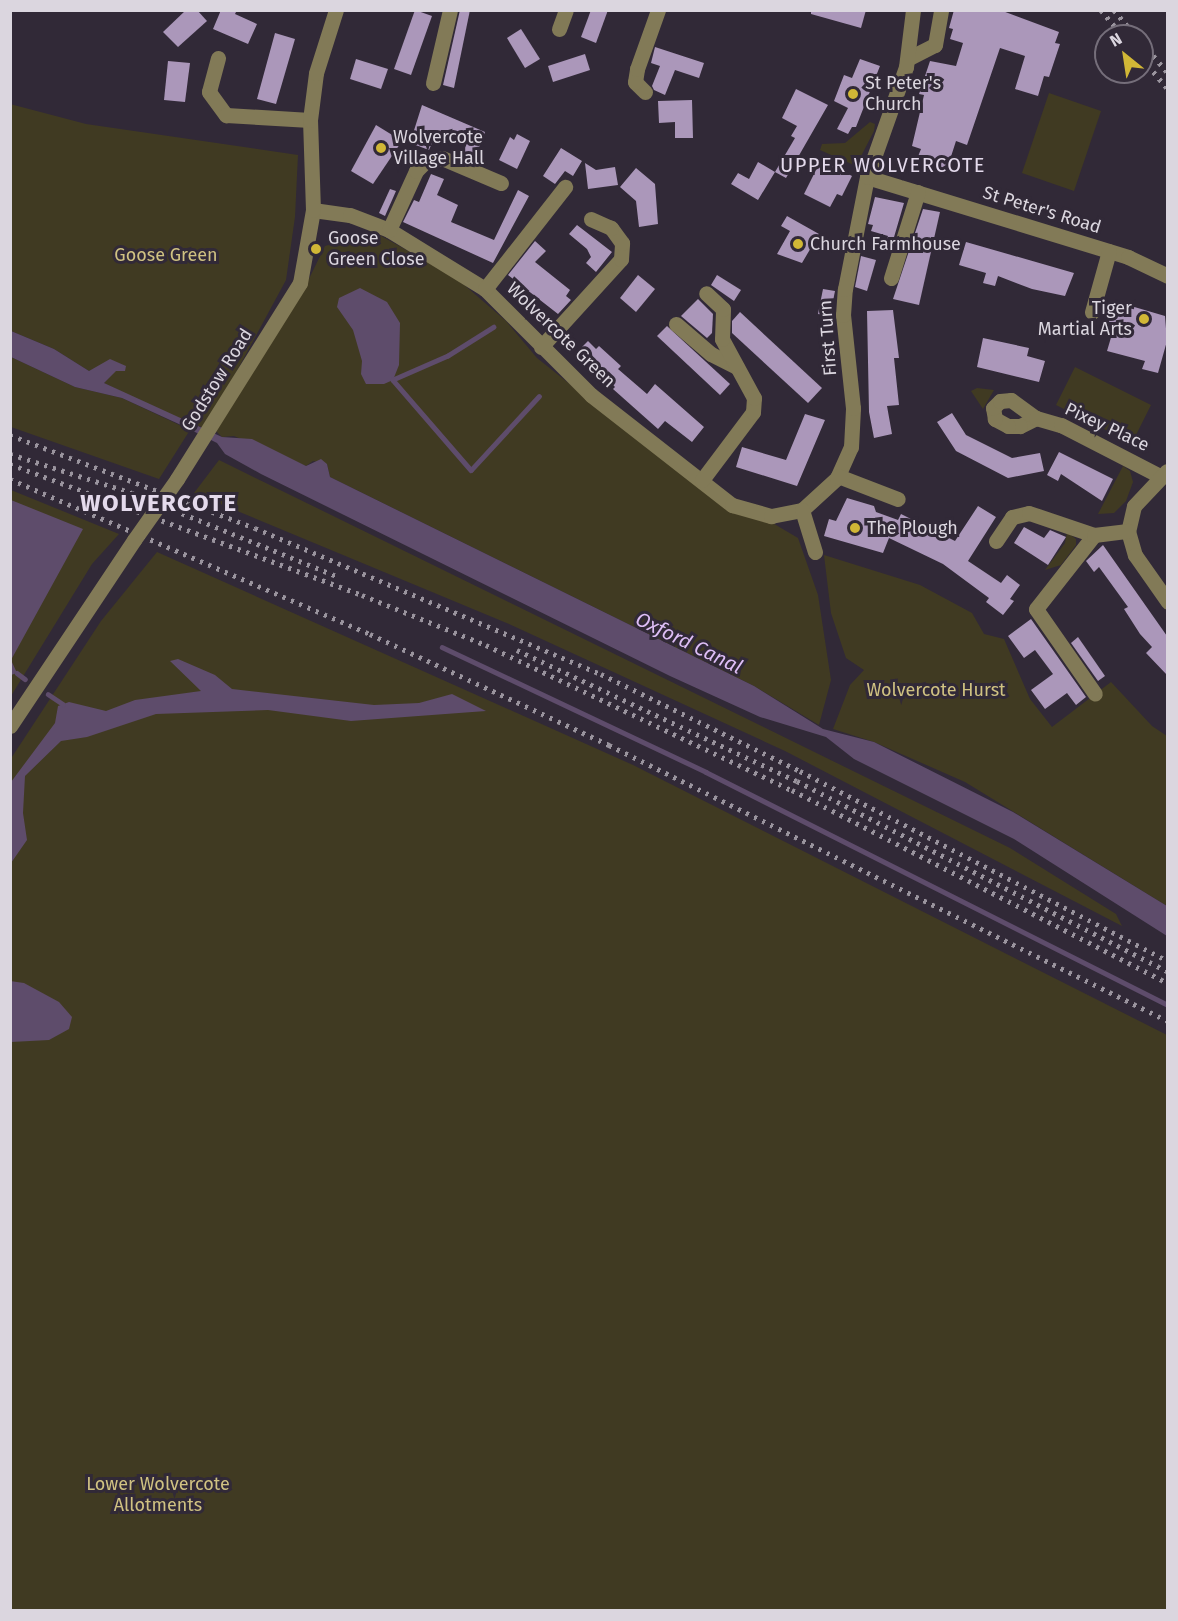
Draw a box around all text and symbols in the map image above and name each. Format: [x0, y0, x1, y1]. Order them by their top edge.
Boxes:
north arrow [1094, 24, 1154, 84]
text: N [1106, 29, 1125, 51]
place label: St Peter's Church [865, 73, 941, 116]
marker: St Peter's Church [846, 87, 860, 101]
place label: Wolvercote Village Hall [393, 127, 484, 170]
marker: Wolvercote Village Hall [374, 141, 388, 155]
district label: UPPER WOLVERCOTE [780, 153, 986, 177]
street label: St Peter's Road [980, 182, 1104, 238]
place label: Goose Green Close [328, 228, 425, 270]
place label: Church Farmhouse [810, 233, 961, 255]
marker: Church Farmhouse [791, 237, 805, 251]
marker: Goose Green Close [309, 242, 323, 256]
park label: Goose Green [114, 244, 218, 266]
street label: Wolvercote Green [502, 278, 620, 392]
place label: Tiger Martial Arts [1038, 298, 1132, 340]
street label: First Turn [815, 299, 841, 377]
marker: Tiger Martial Arts [1137, 312, 1151, 326]
street label: Godstow Road [177, 325, 257, 435]
street label: Pixey Place [1061, 398, 1153, 456]
district label: WOLVERCOTE [80, 490, 238, 518]
place label: The Plough [867, 517, 958, 539]
marker: The Plough [848, 521, 862, 535]
water label: Oxford Canal [632, 607, 746, 679]
park label: Wolvercote Hurst [866, 679, 1006, 701]
park label: Lower Wolvercote Allotments [86, 1474, 230, 1516]

